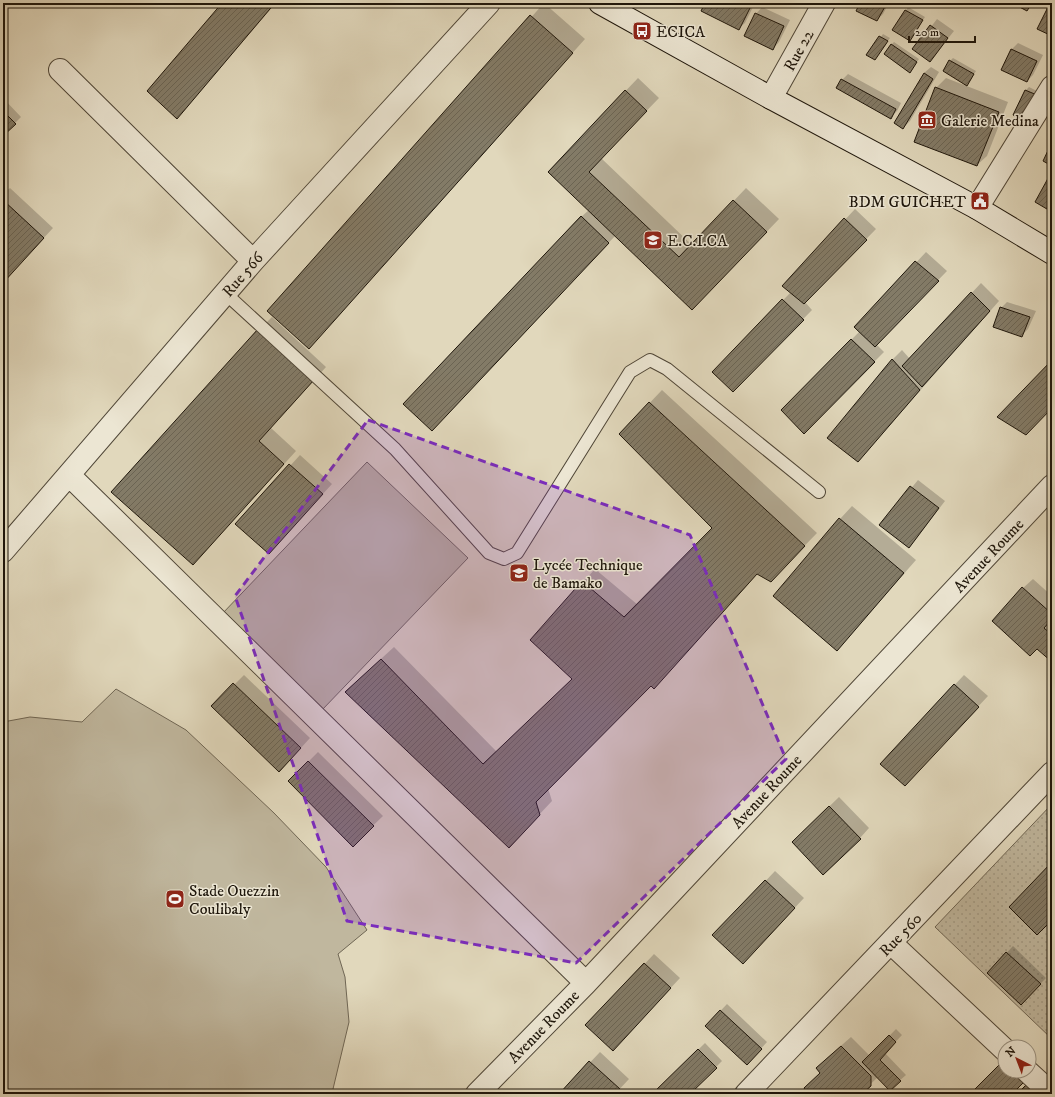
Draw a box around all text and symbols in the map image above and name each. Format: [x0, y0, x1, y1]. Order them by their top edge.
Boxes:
scale bar [909, 18, 975, 44]
bus stop icon: ECICA [631, 20, 653, 42]
place label: ECICA [656, 22, 706, 42]
text: 20 m [915, 25, 939, 40]
street label: Rue 22 [779, 26, 818, 75]
museum icon: Galerie Medina [916, 109, 938, 131]
place label: Galerie Medina [941, 111, 1039, 131]
public building icon: BDM GUICHET [969, 190, 991, 212]
place label: BDM GUICHET [849, 192, 966, 212]
school or university icon: E.C.I.CA [642, 229, 664, 251]
place label: E.C.I.CA [667, 231, 728, 251]
street label: Rue 566 [218, 248, 268, 301]
street label: Avenue Roume [949, 514, 1028, 597]
place label: Lycée Technique de Bamako [533, 555, 643, 593]
school or university icon: Lycée Technique de Bamako [508, 562, 530, 584]
street label: Avenue Roume [727, 750, 806, 833]
place label: Stade Ouezzin Coulibaly [189, 881, 280, 919]
sports icon: Stade Ouezzin Coulibaly [164, 888, 186, 910]
street label: Rue 560 [875, 909, 926, 961]
street label: Avenue Roume [504, 986, 584, 1068]
north arrow [997, 1039, 1037, 1079]
text: N [1003, 1044, 1019, 1061]

